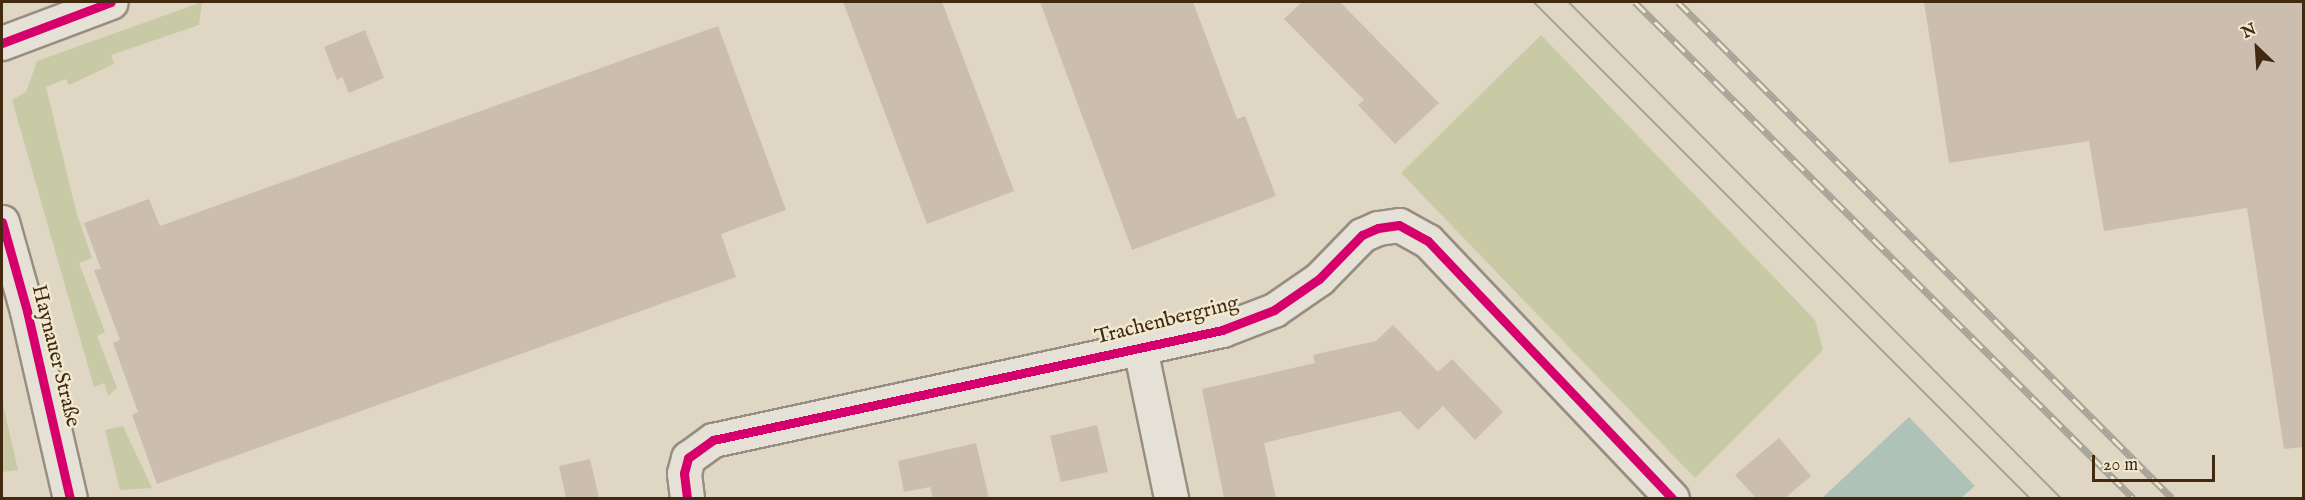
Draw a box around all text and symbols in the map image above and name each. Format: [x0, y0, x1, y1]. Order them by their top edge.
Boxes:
north arrow [2227, 18, 2287, 78]
text: N [2239, 20, 2260, 44]
street label: Haynauer Straße [25, 282, 85, 430]
street label: Trachenbergring [1093, 291, 1241, 351]
scale bar [2095, 443, 2218, 481]
text: 20 m [2103, 454, 2138, 477]

